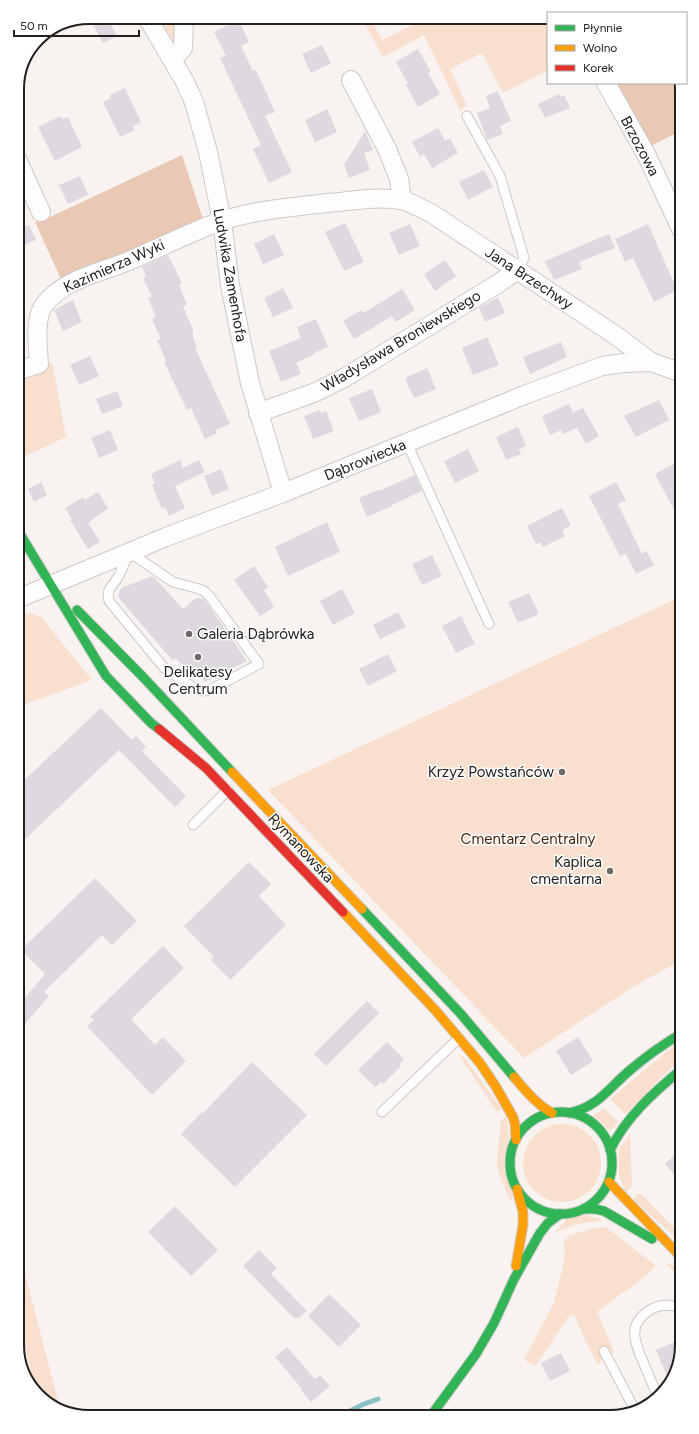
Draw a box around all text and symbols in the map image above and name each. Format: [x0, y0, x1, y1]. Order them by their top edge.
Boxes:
scale bar [14, 12, 139, 38]
legend [547, 12, 687, 84]
text: 50 m [20, 19, 48, 33]
text: Płynnie [583, 21, 623, 35]
text: Wolno [583, 41, 617, 55]
text: Korek [583, 61, 614, 75]
street label: Brzozowa [617, 113, 663, 179]
street label: Ludwika Zamenhofa [209, 207, 251, 343]
street label: Kazimierza Wyki [61, 236, 167, 296]
street label: Jana Brzechwy [482, 243, 576, 313]
street label: Władysława Broniewskiego [318, 286, 484, 396]
street label: Dąbrowiecka [321, 435, 409, 485]
place label: Galeria Dąbrówka [197, 625, 314, 643]
marker: Galeria Dąbrówka [184, 629, 194, 639]
marker: Delikatesy Centrum [193, 652, 203, 662]
place label: Delikatesy Centrum [164, 663, 232, 698]
place label: Krzyż Powstańców [428, 763, 554, 781]
marker: Krzyż Powstańców [557, 767, 567, 777]
street label: Rymanowska [264, 810, 338, 886]
park label: Cmentarz Centralny [461, 830, 595, 848]
place label: Kaplica cmentarna [530, 853, 602, 888]
marker: Kaplica cmentarna [605, 866, 615, 876]

